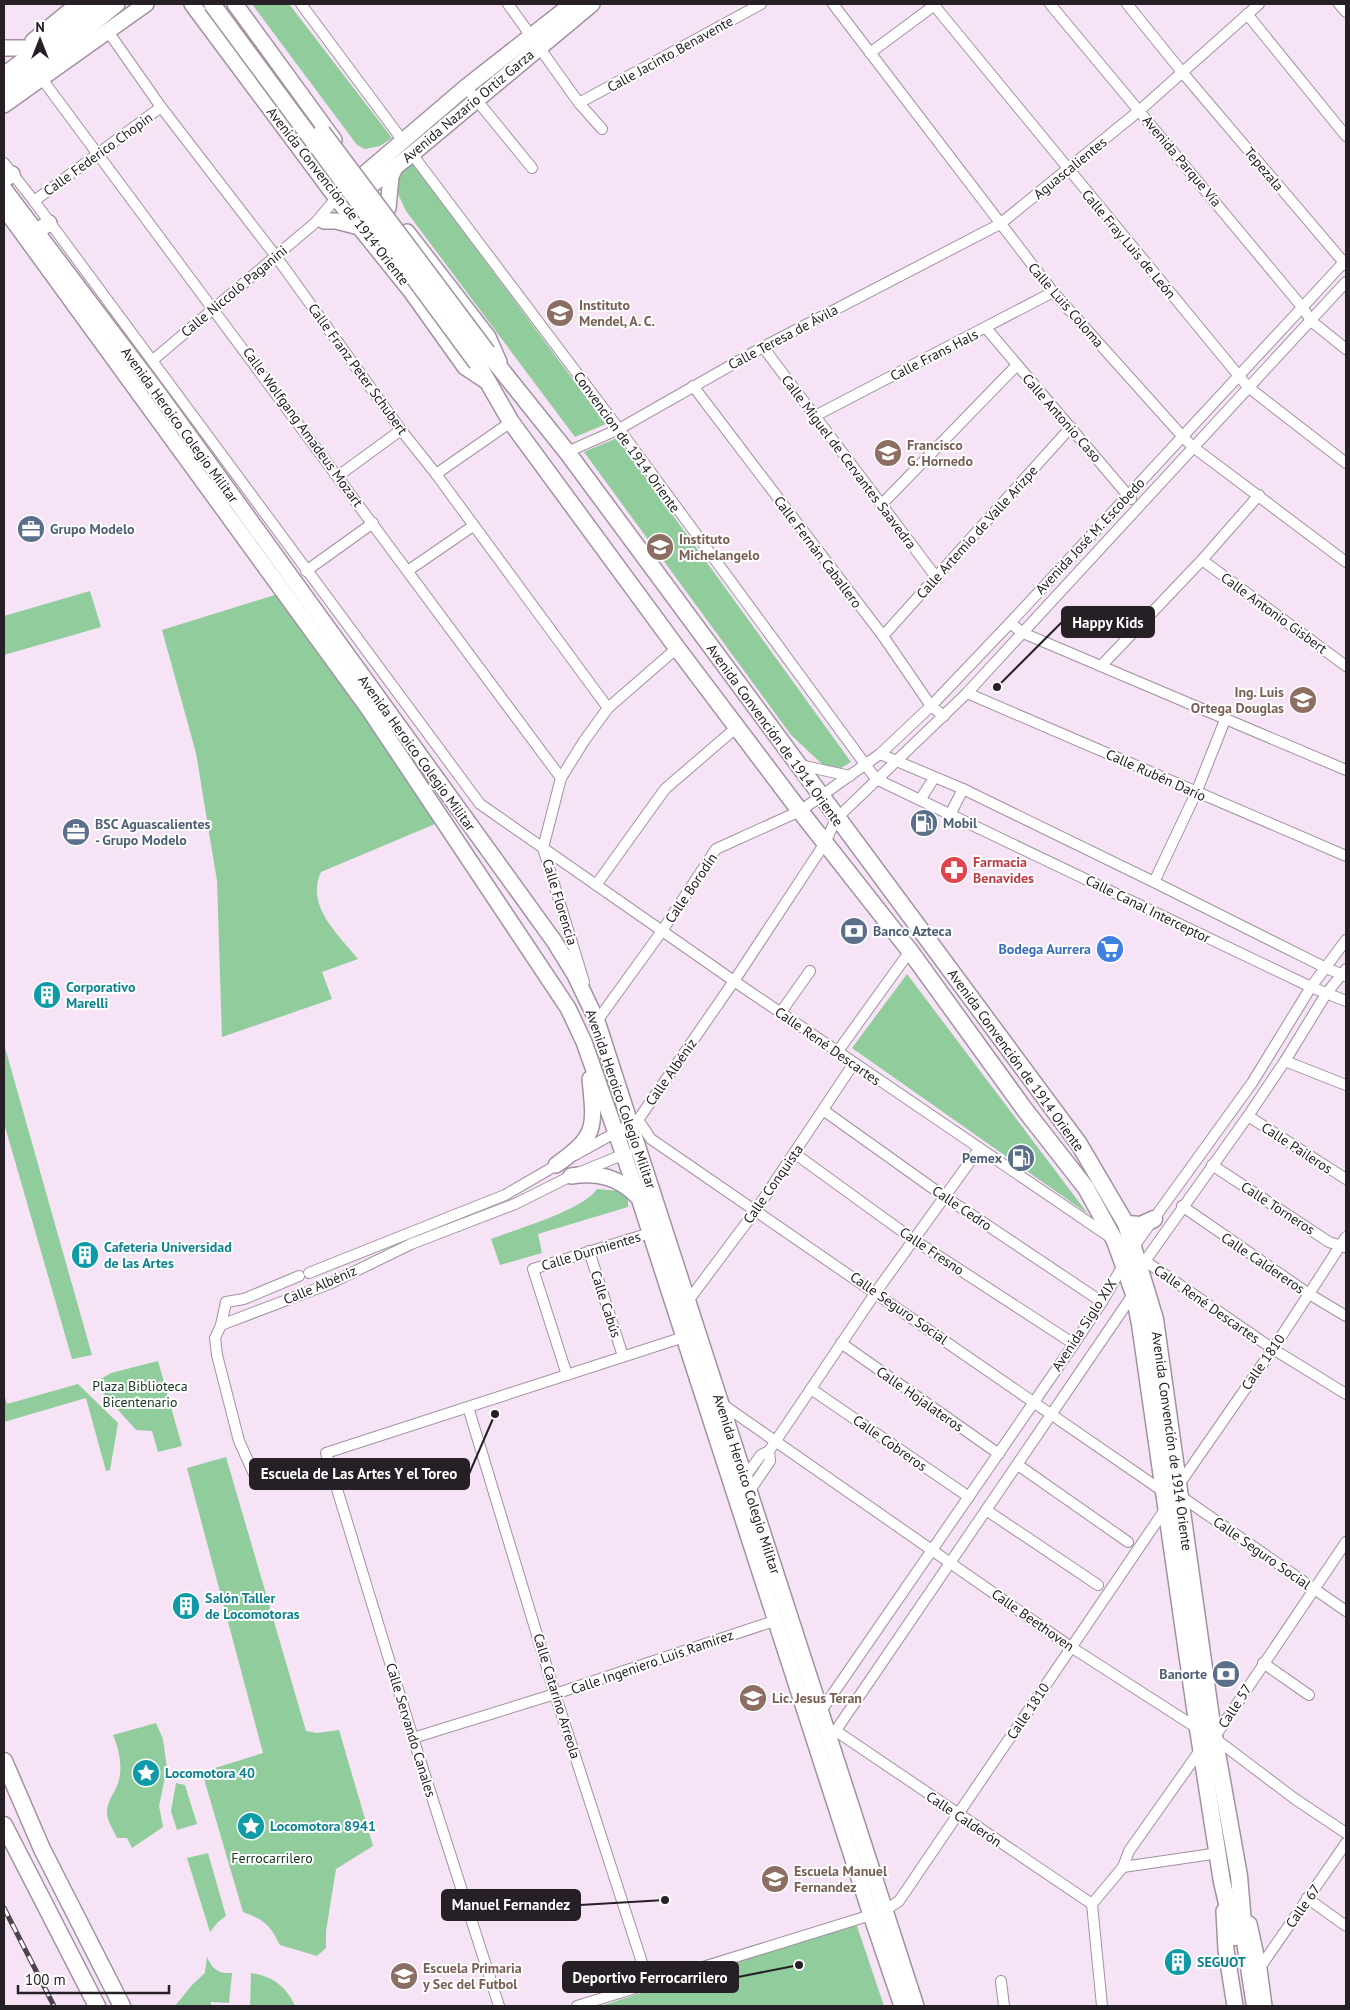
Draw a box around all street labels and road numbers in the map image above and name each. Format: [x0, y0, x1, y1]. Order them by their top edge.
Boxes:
street label: Calle Jacinto Benavente [604, 12, 736, 96]
street label: Avenida Nazario Ortiz Garza [398, 46, 538, 166]
street label: Avenida Convención de 1914 Oriente [263, 103, 413, 289]
street label: Calle Federico Chopin [40, 108, 156, 200]
street label: Avenida Parque Vía [1139, 112, 1225, 210]
street label: Aguascalientes [1030, 133, 1110, 203]
street label: Tepezala [1240, 143, 1288, 195]
street label: Calle Fray Luis de León [1078, 186, 1180, 302]
street label: Calle Niccolò Paganini [177, 241, 291, 341]
street label: Calle Luis Coloma [1024, 259, 1108, 351]
street label: Calle Franz Peter Schubert [304, 300, 412, 438]
street label: Calle Teresa de Ávila [725, 300, 841, 374]
street label: Calle Frans Hals [887, 325, 981, 385]
street label: Avenida Heroico Colegio Militar [117, 343, 243, 507]
street label: Calle Wolfgang Amadeus Mozart [239, 344, 367, 511]
street label: Convencion de 1914 Oriente [570, 368, 684, 516]
street label: Calle Antonio Caso [1018, 370, 1106, 466]
street label: Calle Miguel de Cervantes Saavedra [778, 371, 920, 553]
street label: Calle Artemio de Valle Arizpe [912, 462, 1042, 602]
street label: Avenida José M. Escobedo [1031, 474, 1149, 598]
street label: Calle Fernán Caballero [770, 492, 866, 612]
street label: Calle Antonio Gisbert [1217, 568, 1331, 658]
street label: Avenida Convención de 1914 Oriente [703, 640, 847, 830]
street label: Avenida Heroico Colegio Militar [354, 671, 480, 835]
street label: Calle Rubén Darío [1103, 745, 1209, 805]
street label: Calle Borodín [661, 850, 721, 926]
street label: Calle Florencia [538, 857, 582, 947]
street label: Calle Canal Interceptor [1083, 871, 1214, 947]
street label: Avenida Convención de 1914 Oriente [944, 965, 1088, 1155]
street label: Calle René Descartes [772, 1003, 885, 1089]
street label: Avenida Heroico Colegio Militar [582, 1007, 660, 1191]
street label: Calle Albéniz [641, 1035, 701, 1109]
street label: Calle Paileros [1258, 1118, 1336, 1178]
street label: Calle Conquista [739, 1141, 807, 1227]
street label: Calle Torneros [1238, 1177, 1318, 1239]
street label: Calle Cedro [929, 1181, 995, 1235]
street label: Calle Fresno [896, 1223, 968, 1279]
street label: Calle Durmientes [539, 1227, 643, 1275]
street label: Calle Caldereros [1218, 1228, 1308, 1298]
street label: Calle Albéniz [281, 1261, 359, 1309]
street label: Calle René Descartes [1151, 1261, 1264, 1347]
street label: Calle Cabús [587, 1268, 625, 1340]
street label: Calle Seguro Social [847, 1268, 951, 1348]
street label: Avenida Siglo XIX [1048, 1275, 1121, 1374]
street label: Avenida Convención de 1914 Oriente [1148, 1330, 1196, 1552]
street label: Calle 1810 [1237, 1330, 1289, 1393]
street label: Calle Hojalateros [873, 1362, 967, 1436]
street label: Avenida Heroico Colegio Militar [709, 1392, 785, 1577]
street label: Calle Cobreros [849, 1411, 931, 1475]
street label: Calle Seguro Social [1210, 1513, 1314, 1593]
street label: Calle Beethoven [988, 1585, 1078, 1655]
street label: Calle Ingeniero Luis Ramírez [568, 1626, 736, 1698]
street label: Calle Catarino Arreola [529, 1631, 585, 1761]
street label: Calle Servando Canales [382, 1661, 440, 1799]
street label: Calle 1810 [1003, 1679, 1054, 1743]
street label: Calle 57 [1214, 1681, 1256, 1731]
street label: Calle Calderón [923, 1787, 1005, 1851]
street label: Calle 67 [1282, 1881, 1324, 1931]

